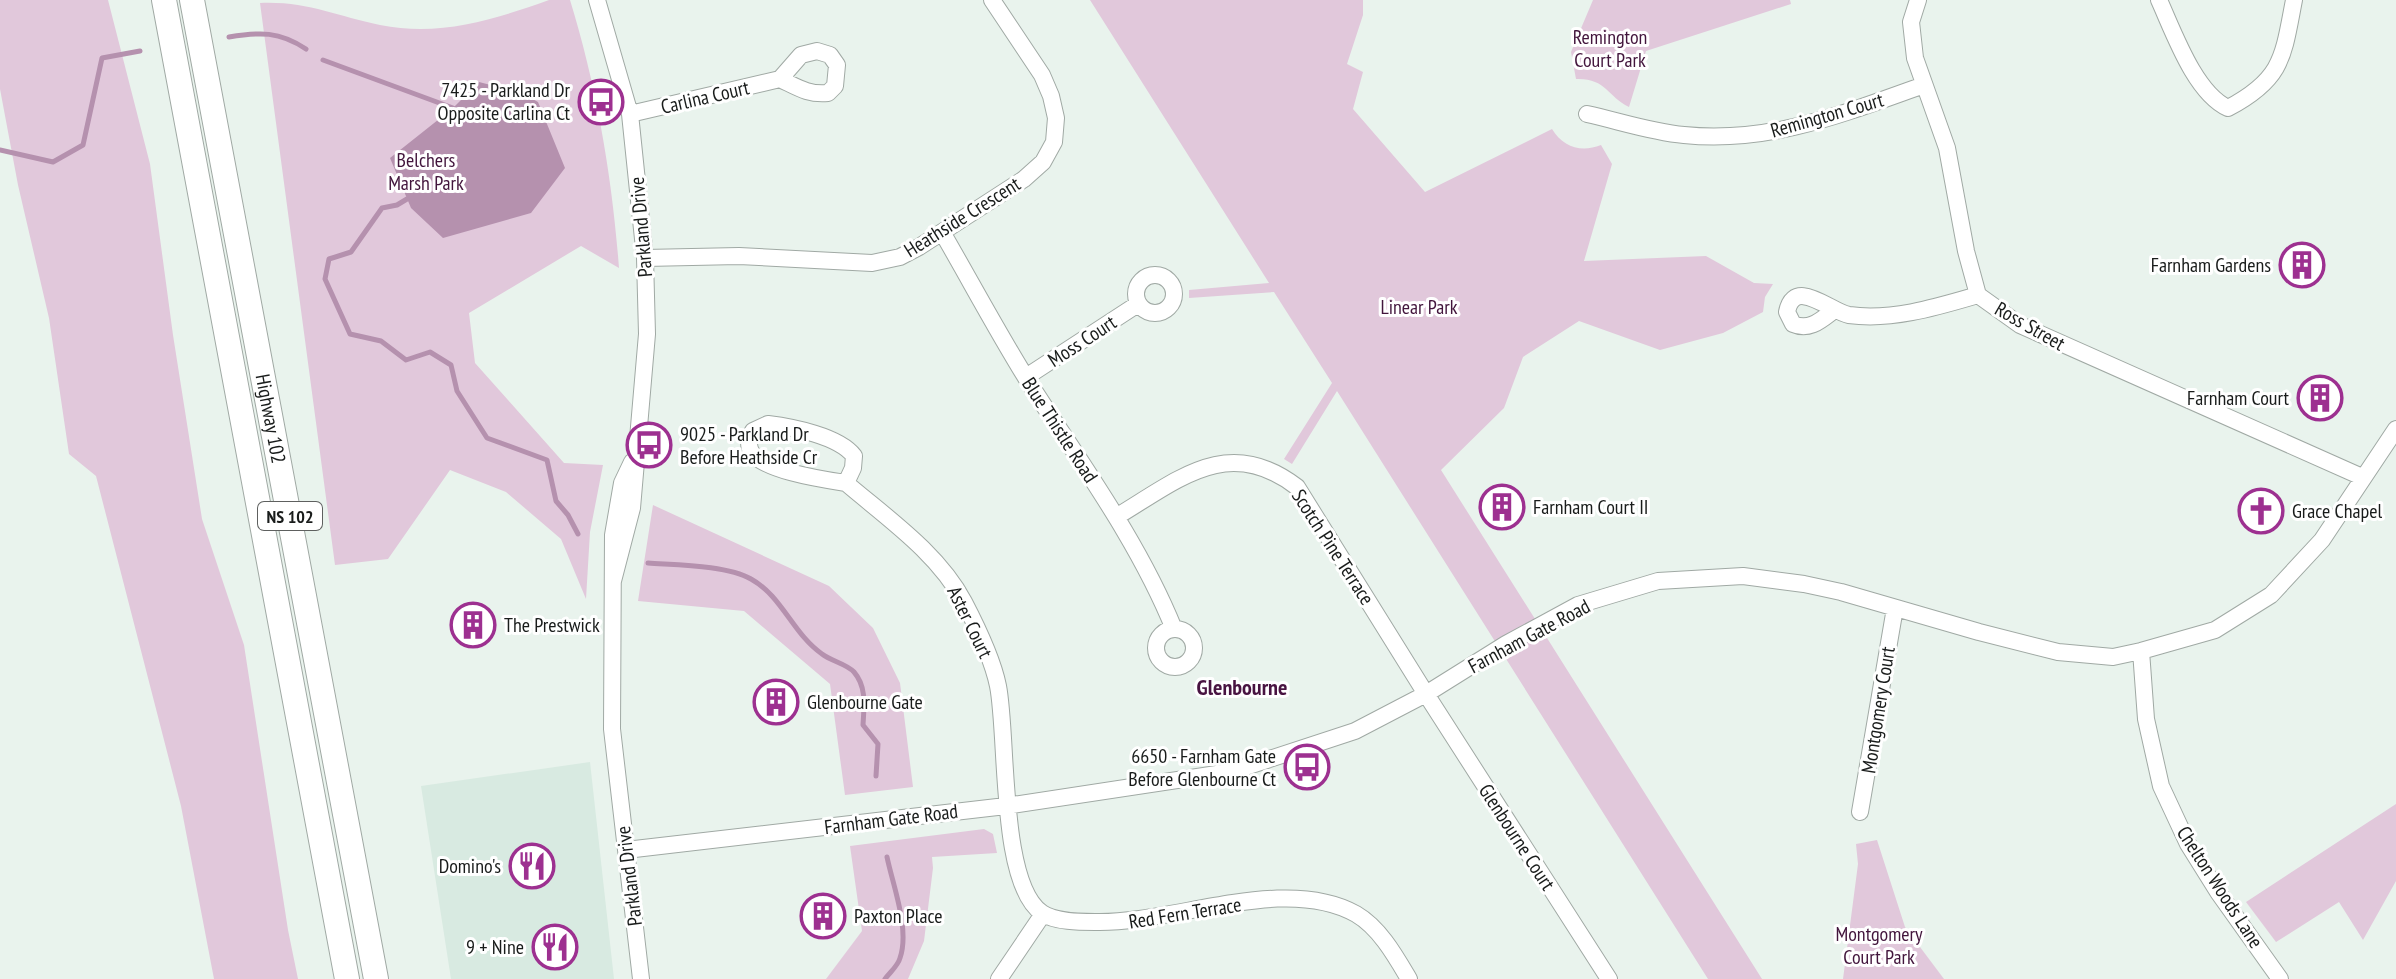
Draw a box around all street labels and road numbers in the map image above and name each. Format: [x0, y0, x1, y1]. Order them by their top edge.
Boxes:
street label: Carlina Court [658, 74, 752, 120]
street label: Remington Court [1768, 86, 1887, 144]
street label: Heathside Crescent [899, 171, 1025, 263]
street label: Parkland Drive [624, 176, 658, 278]
street label: Ross Street [1990, 296, 2070, 357]
street label: Moss Court [1043, 309, 1122, 373]
street label: Highway 102 [250, 372, 292, 466]
street label: Blue Thistle Road [1016, 372, 1104, 488]
street label: Scotch Pine Terrace [1286, 484, 1380, 610]
road number: NS 102 [258, 502, 322, 530]
street label: Aster Court [941, 582, 999, 663]
street label: Farnham Gate Road [1464, 593, 1594, 679]
street label: Montgomery Court [1855, 644, 1901, 775]
street label: Glenbourne Court [1473, 779, 1561, 896]
street label: Farnham Gate Road [823, 798, 959, 840]
street label: Chelton Woods Lane [2171, 821, 2269, 953]
street label: Parkland Drive [610, 825, 648, 927]
street label: Red Fern Terrace [1127, 891, 1243, 935]

